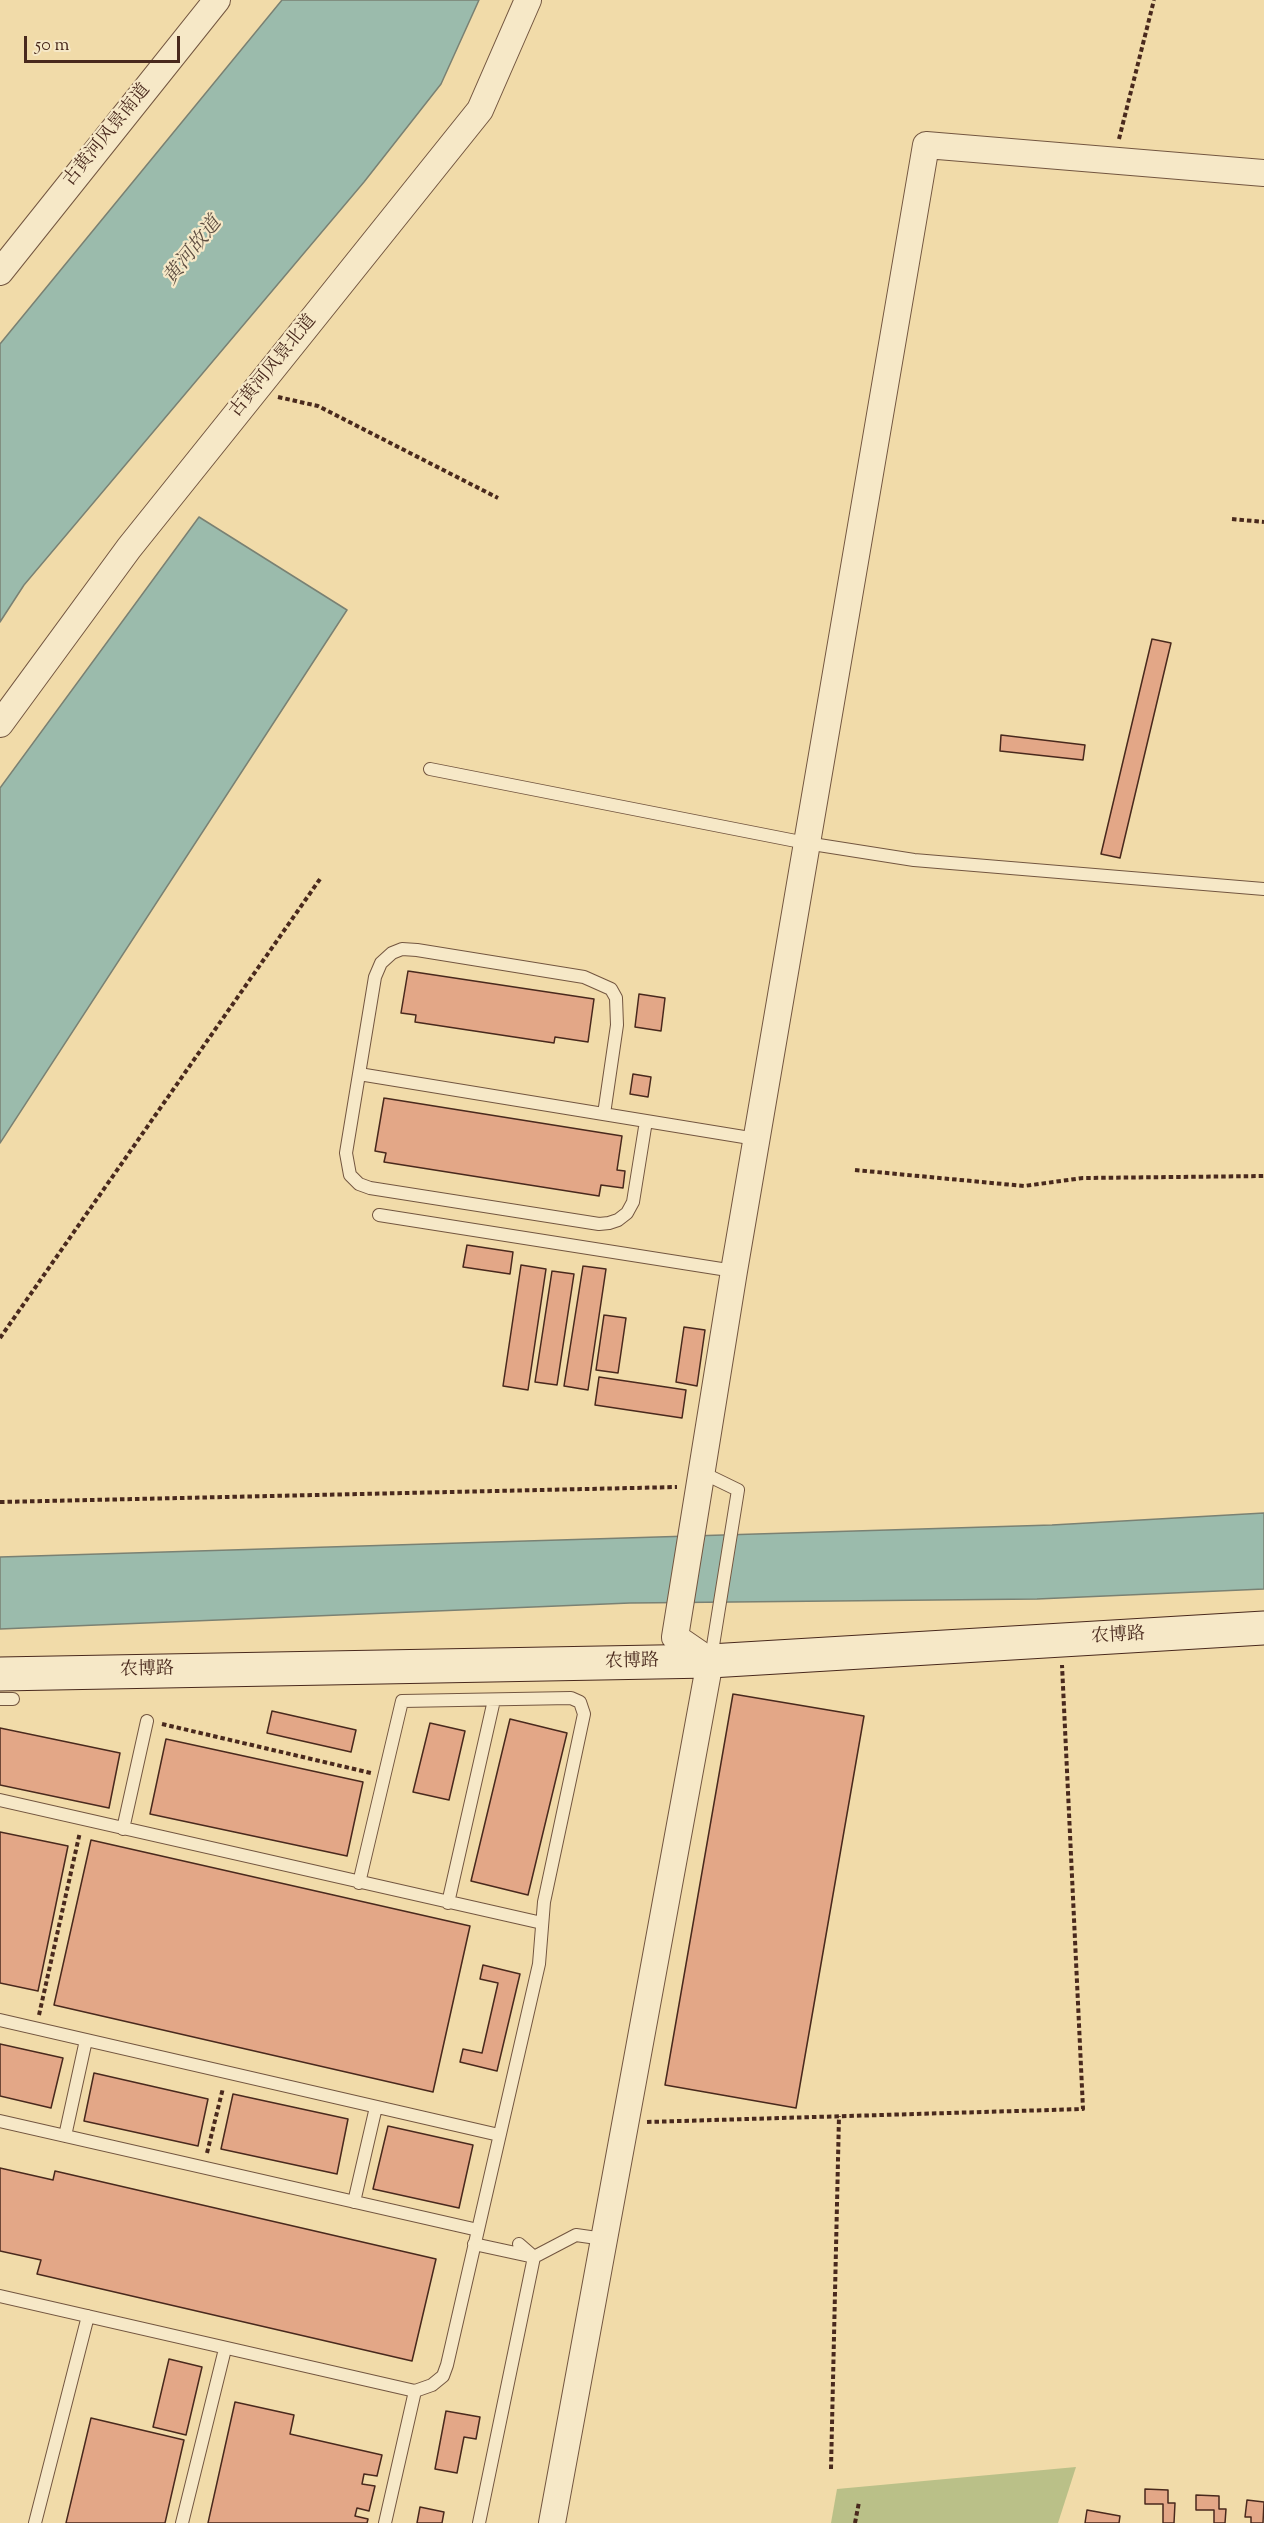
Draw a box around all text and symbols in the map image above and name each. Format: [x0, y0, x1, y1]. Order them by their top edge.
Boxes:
scale bar [27, 24, 183, 62]
text: 50 m [35, 33, 69, 59]
street label: 古黄河风景南道 [60, 80, 156, 192]
water label: 黄河故道 [160, 213, 228, 291]
street label: 古黄河风景北道 [226, 311, 322, 423]
street label: 农博路 [1090, 1625, 1146, 1649]
street label: 农博路 [605, 1652, 659, 1674]
street label: 农博路 [120, 1660, 174, 1682]

